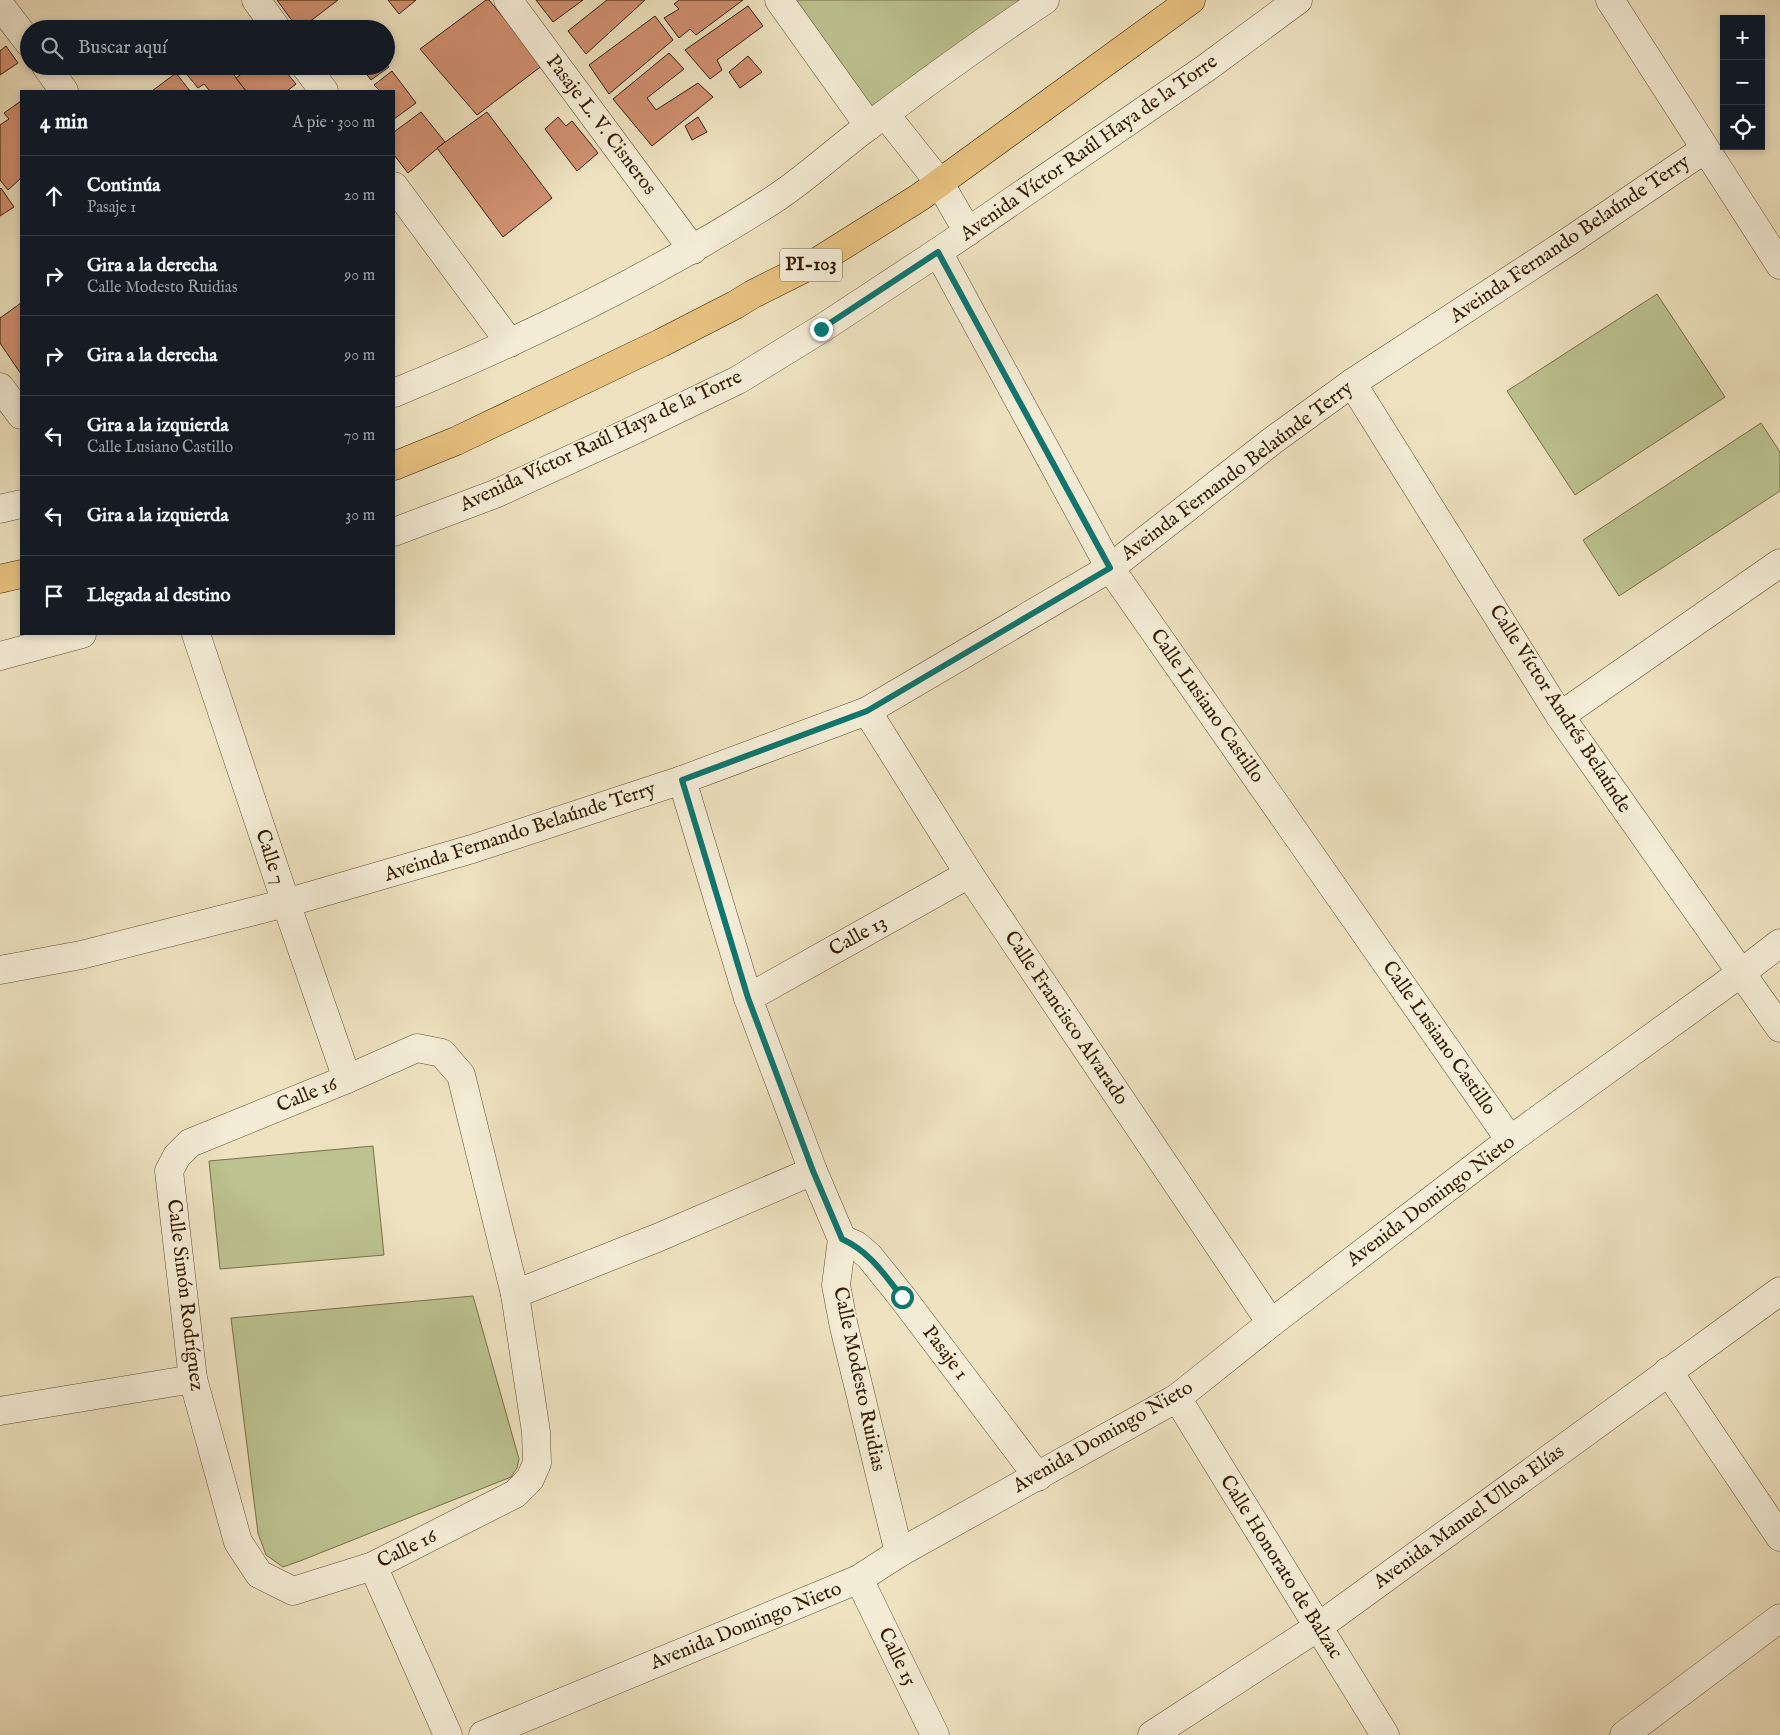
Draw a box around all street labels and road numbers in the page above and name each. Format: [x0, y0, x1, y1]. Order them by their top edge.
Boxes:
street label: Avenida Víctor Raúl Haya de la Torre [955, 49, 1223, 247]
street label: Pasaje L. V. Cisneros [540, 50, 662, 200]
street label: Aveinda Fernando Belaúnde Terry [1445, 149, 1695, 329]
road number: PI-103 [780, 248, 842, 282]
street label: Avenida Víctor Raúl Haya de la Torre [455, 364, 746, 518]
street label: Aveinda Fernando Belaúnde Terry [1115, 376, 1358, 567]
street label: Calle Víctor Andrés Belaúnde [1483, 600, 1637, 818]
street label: Calle Lusiano Castillo [1144, 624, 1270, 788]
street label: Aveinda Fernando Belaúnde Terry [380, 776, 659, 888]
street label: Calle 7 [249, 826, 291, 888]
street label: Calle 13 [825, 910, 891, 962]
street label: Calle Francisco Alvarado [998, 926, 1134, 1110]
street label: Calle Lusiano Castillo [1376, 956, 1502, 1120]
street label: Calle 16 [273, 1071, 342, 1118]
street label: Avenida Domingo Nieto [1341, 1129, 1520, 1273]
street label: Calle Simón Rodríguez [161, 1198, 209, 1392]
street label: Calle Modesto Ruidias [827, 1284, 891, 1474]
street label: Pasaje 1 [917, 1321, 973, 1385]
street label: Avenida Domingo Nieto [1008, 1375, 1198, 1499]
street label: Avenida Manuel Ulloa Elías [1368, 1439, 1569, 1595]
street label: Calle Honorato de Balzac [1214, 1470, 1348, 1664]
street label: Calle 16 [373, 1524, 441, 1574]
street label: Avenida Domingo Nieto [646, 1576, 845, 1676]
street label: Calle 15 [872, 1624, 922, 1690]

